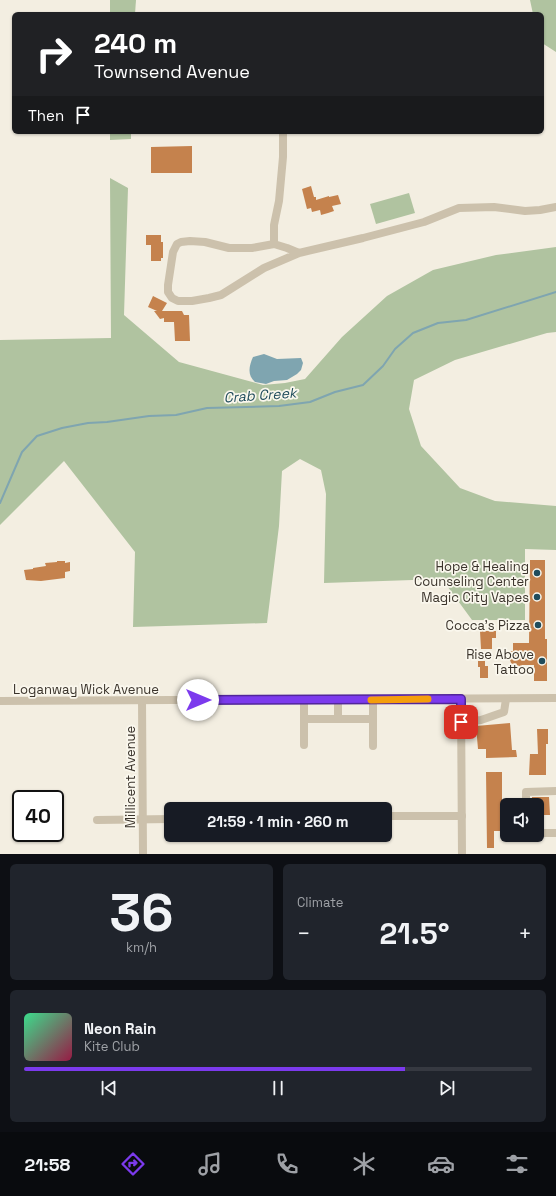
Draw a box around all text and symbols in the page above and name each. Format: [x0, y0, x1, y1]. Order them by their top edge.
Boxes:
text: 240 m [94, 25, 177, 61]
icon: right [28, 28, 80, 80]
text: Townsend Avenue [94, 60, 250, 83]
icon: arrive [72, 104, 94, 126]
text: Then [28, 106, 64, 125]
water label: Crab Creek [223, 383, 298, 407]
place label: Hope & Healing Counseling Center [414, 558, 529, 590]
marker: Hope & Healing Counseling Center [532, 568, 542, 578]
place label: Magic City Vapes [421, 589, 529, 606]
marker: Magic City Vapes [532, 592, 542, 602]
place label: Cocca's Pizza [446, 617, 531, 634]
marker: Cocca's Pizza [533, 620, 543, 630]
place label: Rise Above Tattoo [466, 646, 534, 678]
marker: Rise Above Tattoo [537, 656, 547, 666]
position arrow [177, 679, 219, 721]
street label: Loganway Wick Avenue [13, 681, 159, 698]
pin [444, 705, 478, 739]
icon: arrive [450, 711, 472, 733]
street label: Millicent Avenue [122, 726, 139, 828]
speed limit sign: 40 [12, 790, 64, 842]
map controls [500, 798, 544, 842]
button: sound [500, 798, 544, 842]
text: 21:59 · 1 min · 260 m [207, 812, 349, 831]
text: 36 [110, 880, 173, 946]
text: Climate [297, 894, 343, 911]
text: 21.5° [379, 914, 450, 953]
text: − [297, 919, 311, 947]
text: + [518, 919, 532, 947]
text: km/h [126, 939, 157, 956]
text: Neon Rain [84, 1019, 156, 1038]
text: Kite Club [84, 1038, 140, 1055]
icon: previous [98, 1077, 120, 1099]
icon: pause [267, 1077, 289, 1099]
icon: next [436, 1077, 458, 1099]
icon: directions [119, 1150, 147, 1178]
icon: music [196, 1150, 224, 1178]
icon: phone [273, 1150, 301, 1178]
icon: climate [350, 1150, 378, 1178]
icon: car [427, 1150, 455, 1178]
icon: filters [503, 1150, 531, 1178]
text: 21:58 [24, 1153, 70, 1176]

